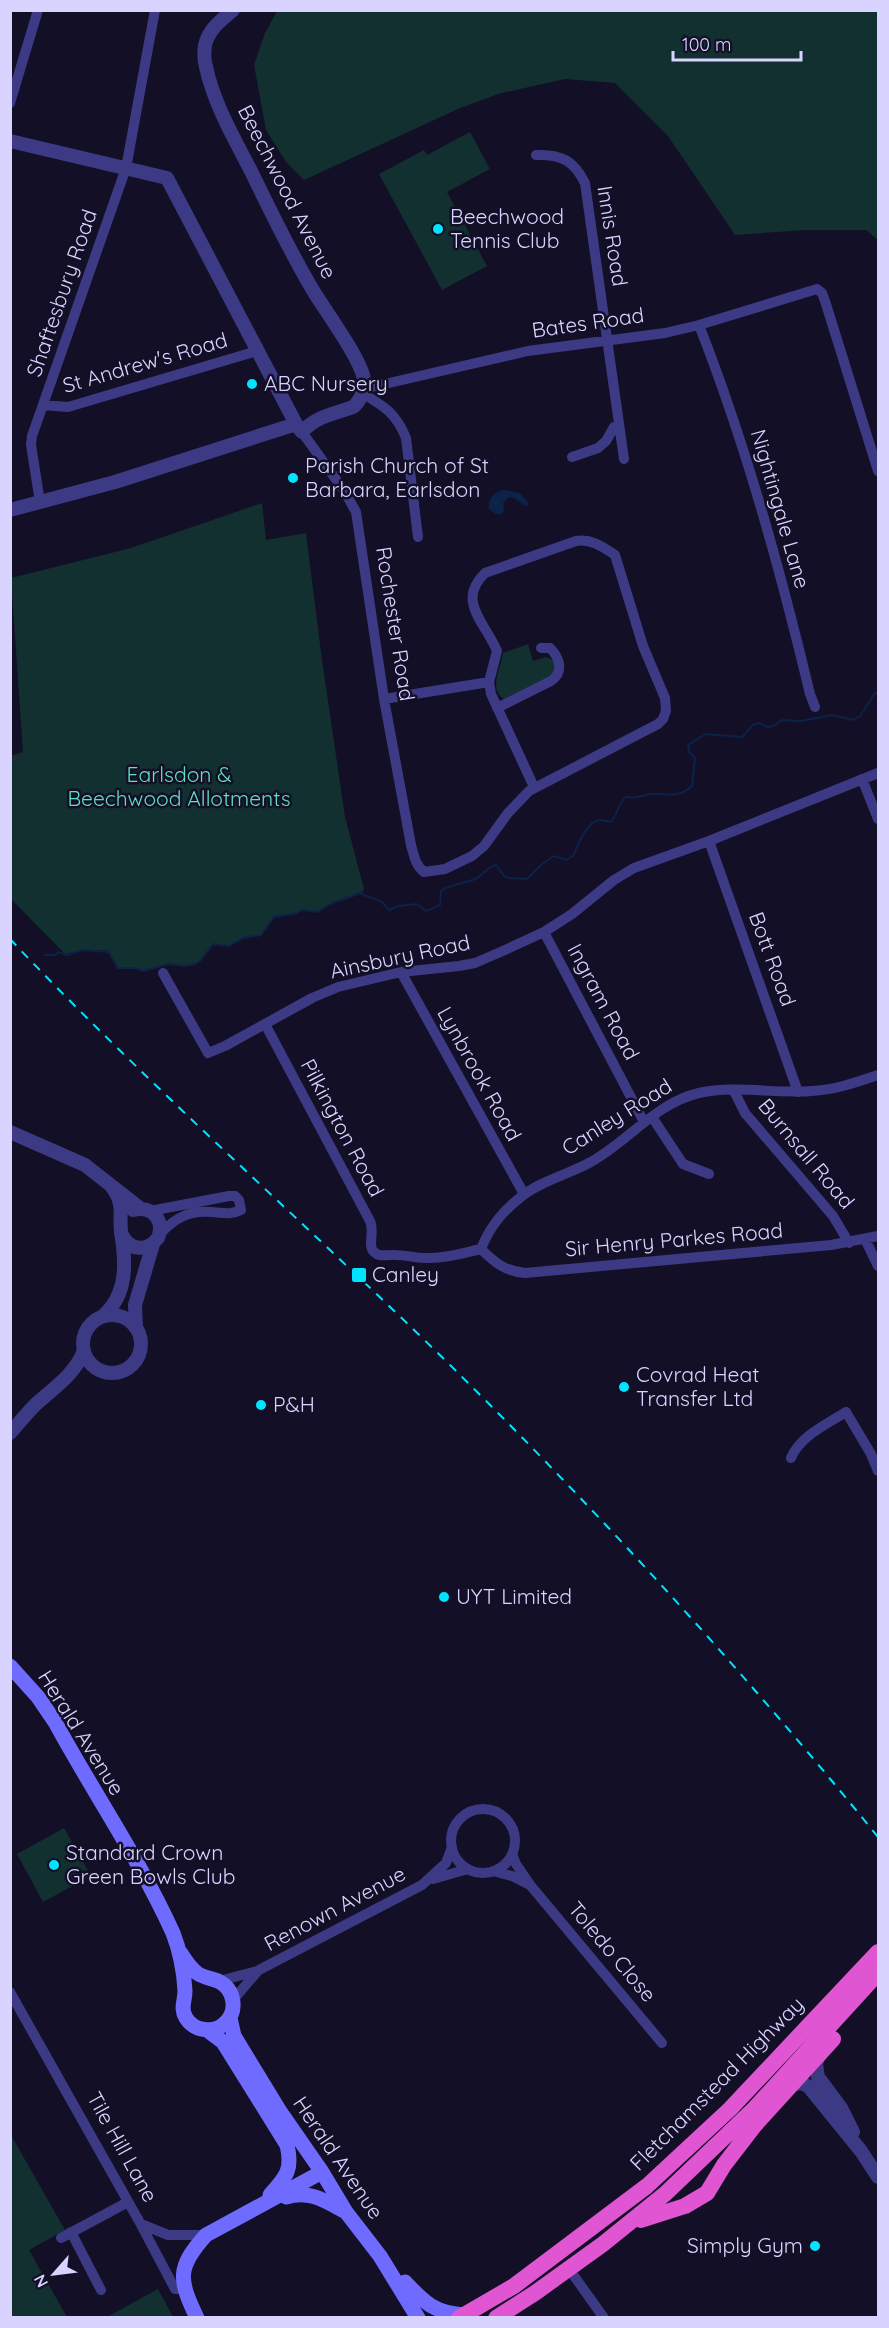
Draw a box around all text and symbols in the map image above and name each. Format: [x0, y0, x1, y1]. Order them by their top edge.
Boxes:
scale bar [673, 24, 800, 62]
text: 100 m [682, 33, 731, 56]
street label: Beechwood Avenue [233, 100, 343, 283]
street label: Innis Road [592, 184, 634, 288]
place label: Beechwood Tennis Club [450, 203, 564, 253]
street label: Shaftesbury Road [20, 206, 102, 380]
marker: Beechwood Tennis Club [431, 222, 445, 236]
street label: Bates Road [530, 301, 646, 343]
street label: St Andrew's Road [59, 326, 230, 398]
place label: ABC Nursery [264, 370, 388, 396]
marker: ABC Nursery [245, 377, 259, 391]
street label: Nightingale Lane [746, 426, 816, 591]
place label: Parish Church of St Barbara, Earlsdon [305, 452, 489, 502]
marker: Parish Church of St Barbara, Earlsdon [286, 471, 300, 485]
street label: Rochester Road [371, 545, 421, 703]
park label: Earlsdon & Beechwood Allotments [67, 761, 291, 811]
street label: Bott Road [744, 908, 802, 1009]
street label: Ainsbury Road [327, 928, 472, 984]
street label: Ingram Road [562, 939, 645, 1064]
street label: Lynbrook Road [432, 1002, 527, 1145]
street label: Pilkington Road [296, 1054, 390, 1201]
street label: Canley Road [557, 1072, 676, 1160]
street label: Burnsall Road [753, 1093, 860, 1214]
street label: Sir Henry Parkes Road [564, 1217, 784, 1261]
place label: Canley [372, 1261, 439, 1287]
marker: Canley [350, 1266, 368, 1284]
place label: Covrad Heat Transfer Ltd [636, 1361, 759, 1411]
marker: Covrad Heat Transfer Ltd [617, 1380, 631, 1394]
place label: P&H [273, 1391, 315, 1417]
marker: P&H [254, 1398, 268, 1412]
place label: UYT Limited [456, 1583, 572, 1609]
marker: UYT Limited [437, 1590, 451, 1604]
street label: Herald Avenue [33, 1665, 131, 1800]
place label: Standard Crown Green Bowls Club [66, 1839, 235, 1889]
marker: Standard Crown Green Bowls Club [47, 1858, 61, 1872]
street label: Renown Avenue [259, 1860, 410, 1956]
street label: Toledo Close [563, 1896, 662, 2007]
street label: Fletchamstead Highway [624, 1991, 809, 2176]
street label: Tile Hill Lane [82, 2087, 164, 2206]
street label: Herald Avenue [288, 2091, 389, 2224]
place label: Simply Gym [687, 2232, 803, 2258]
marker: Simply Gym [808, 2239, 822, 2253]
north arrow [24, 2244, 84, 2304]
text: N [29, 2271, 52, 2291]

